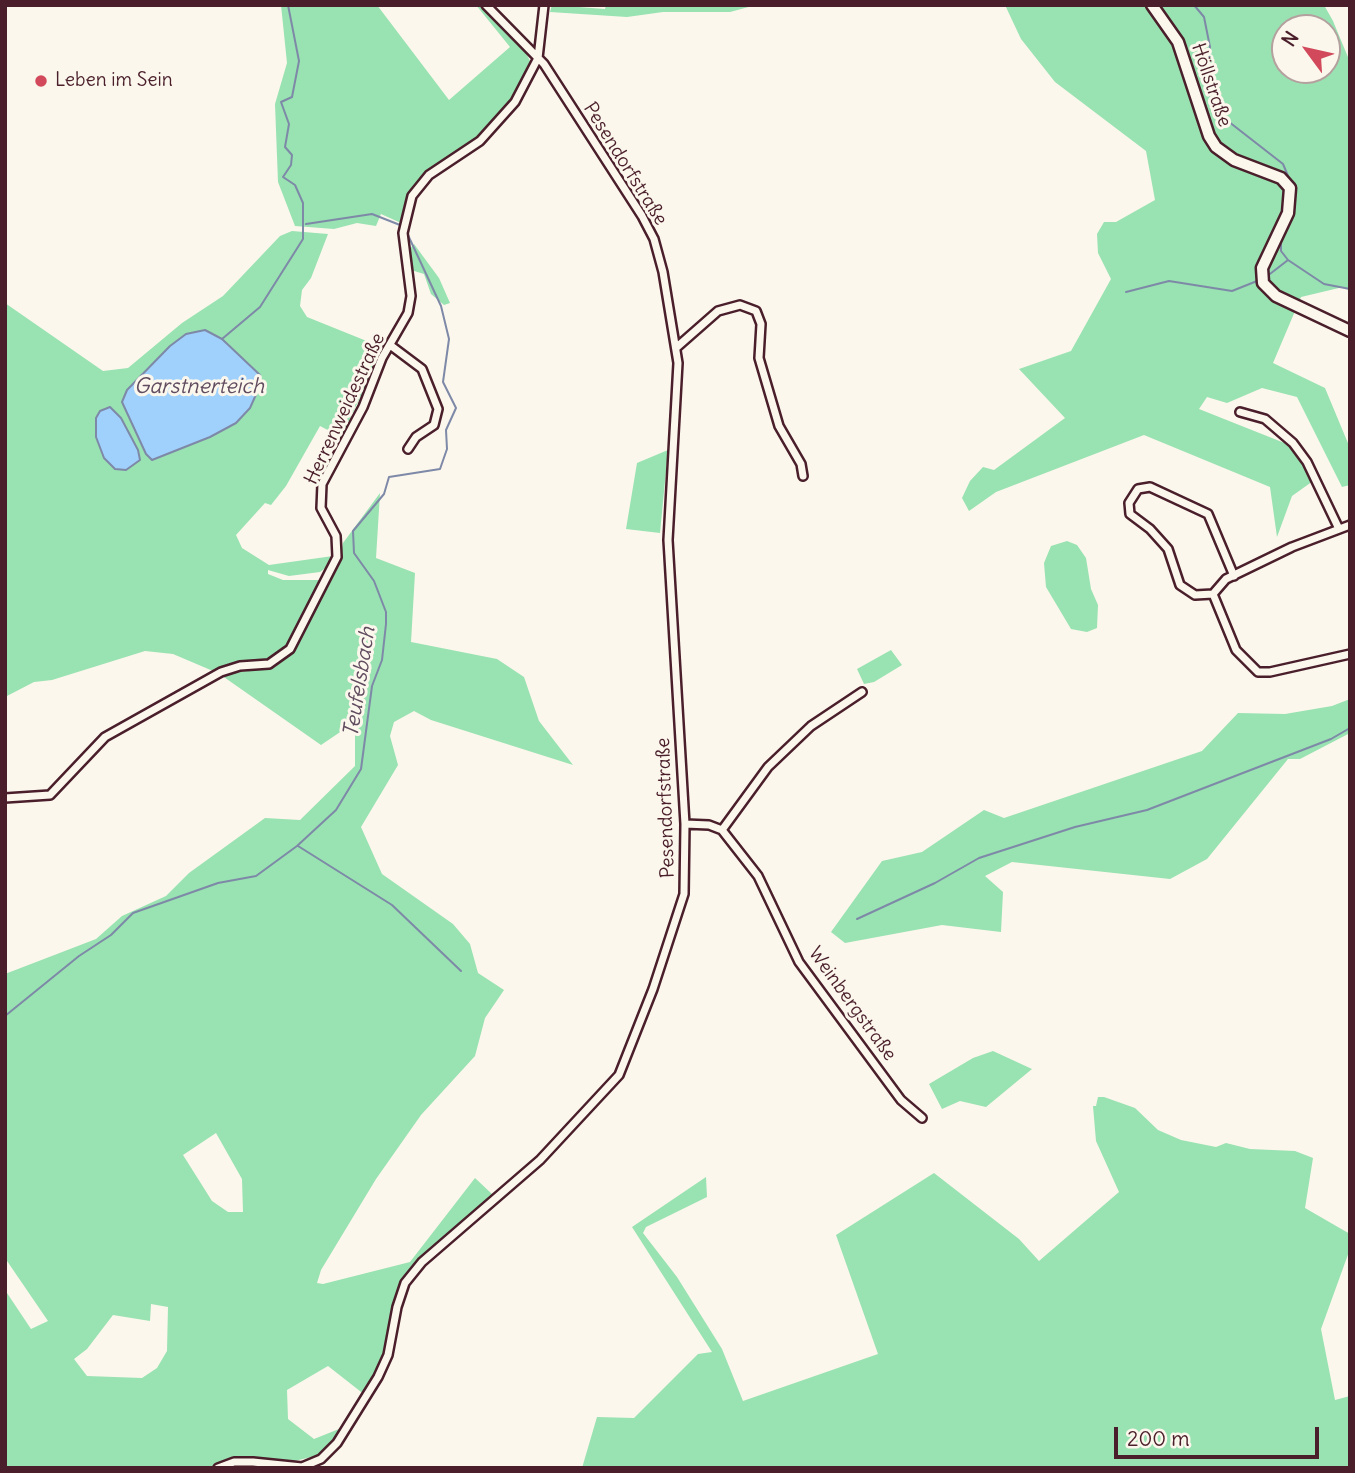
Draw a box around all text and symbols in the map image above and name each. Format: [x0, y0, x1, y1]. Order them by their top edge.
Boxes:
north arrow [1271, 14, 1341, 84]
text: N [1276, 27, 1304, 51]
street label: Höllstraße [1186, 40, 1236, 130]
place label: Leben im Sein [55, 70, 173, 92]
marker: Leben im Sein [33, 73, 49, 89]
street label: Pesendorfstraße [578, 98, 672, 230]
street label: Herrenweidestraße [300, 330, 390, 488]
water label: Garstnerteich [134, 374, 264, 400]
water label: Teufelsbach [339, 625, 381, 739]
street label: Pesendorfstraße [652, 737, 680, 879]
street label: Weinbergstraße [803, 943, 901, 1065]
scale bar [1117, 1414, 1322, 1458]
text: 200 m [1127, 1425, 1190, 1452]

